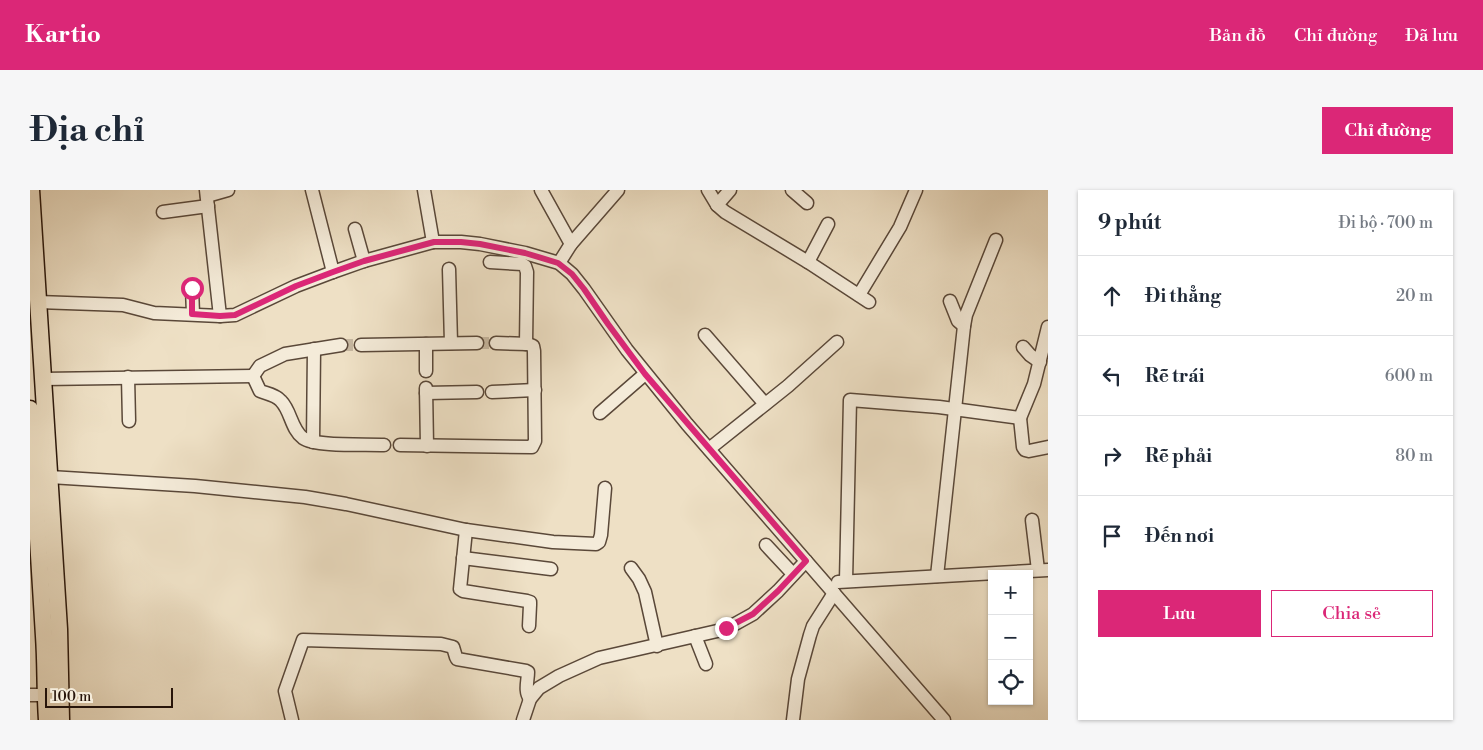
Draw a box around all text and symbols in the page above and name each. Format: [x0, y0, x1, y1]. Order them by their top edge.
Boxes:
text: Kartio [25, 20, 101, 50]
text: Bản đồ [1209, 24, 1266, 47]
text: Chỉ đường [1294, 24, 1377, 47]
text: Đã lưu [1405, 24, 1458, 47]
button: Chỉ đường [1322, 107, 1453, 154]
text: Địa chỉ [30, 109, 144, 152]
text: 9 phút [1098, 210, 1161, 236]
text: Đi bộ · 700 m [1338, 213, 1433, 233]
route start [181, 277, 204, 300]
icon: ahead [1098, 282, 1126, 310]
text: Đi thẳng [1145, 284, 1221, 308]
text: 20 m [1396, 286, 1433, 306]
icon: left [1098, 362, 1126, 390]
text: Rẽ trái [1145, 364, 1205, 388]
text: 600 m [1385, 366, 1433, 386]
icon: right [1098, 442, 1126, 470]
text: Rẽ phải [1145, 444, 1212, 468]
text: 80 m [1395, 446, 1433, 466]
icon: arrive [1098, 522, 1126, 550]
text: Đến nơi [1145, 524, 1214, 548]
map controls [988, 570, 1033, 705]
button: + [988, 570, 1033, 615]
button: Lưu [1098, 590, 1261, 637]
button: Chia sẻ [1271, 590, 1433, 637]
button: − [988, 615, 1033, 660]
route end [715, 617, 738, 640]
button: locate [988, 660, 1033, 705]
scale bar [45, 685, 172, 708]
text: 100 m [52, 688, 91, 706]

